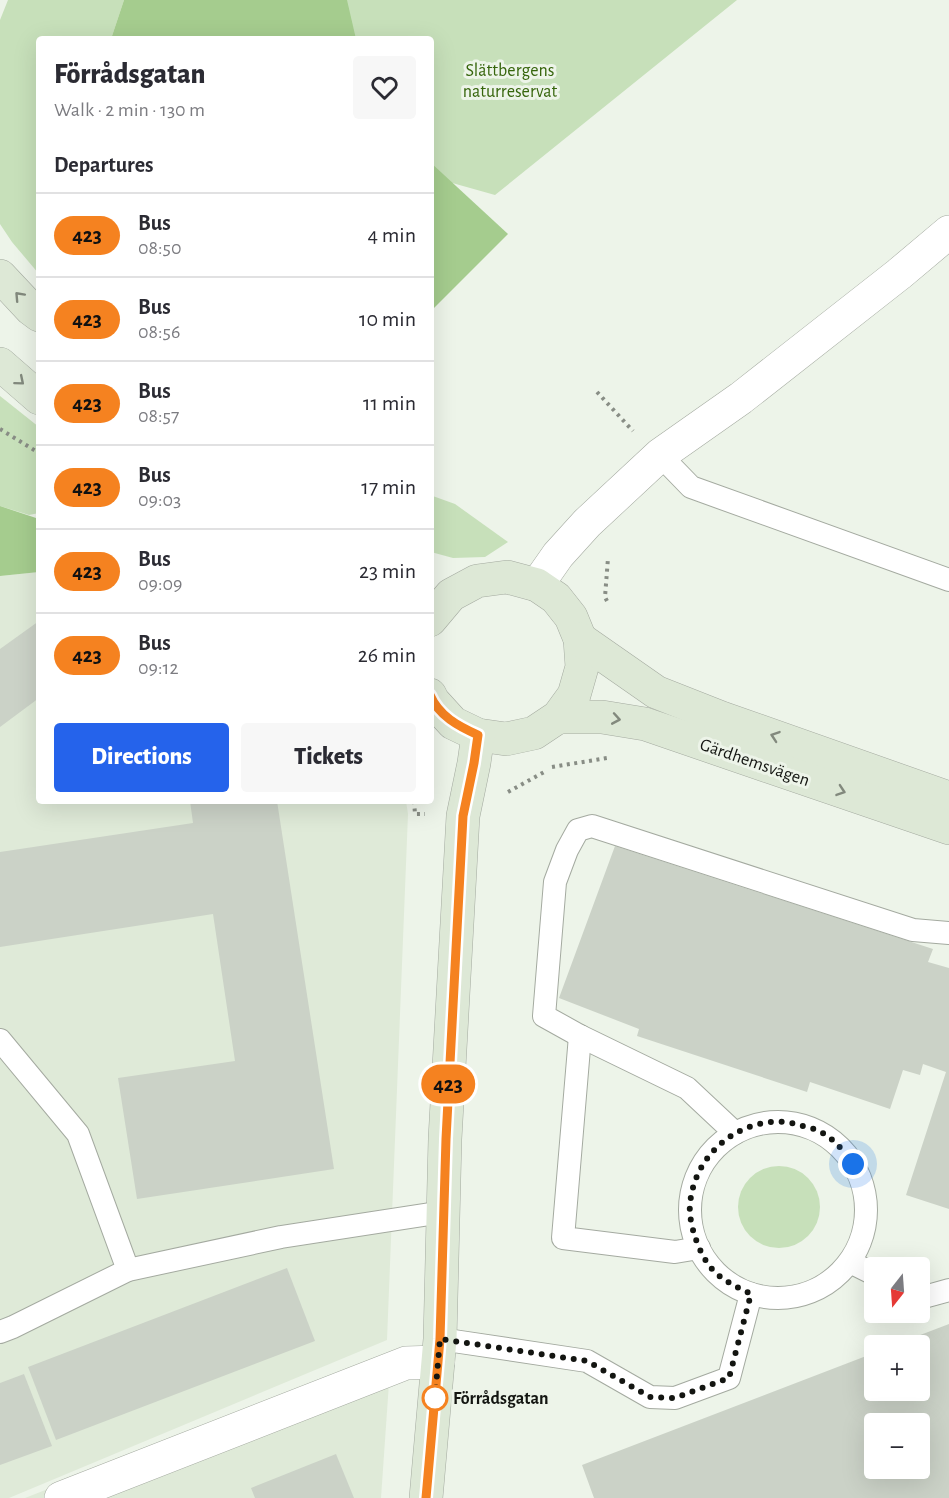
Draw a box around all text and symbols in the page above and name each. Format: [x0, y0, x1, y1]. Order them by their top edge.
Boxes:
button: heart [353, 56, 416, 119]
text: Förrådsgatan [54, 61, 206, 89]
park label: Slättbergens naturreservat [463, 62, 558, 101]
text: Walk · 2 min · 130 m [54, 100, 205, 120]
text: Departures [54, 154, 154, 176]
text: Bus [138, 212, 171, 234]
text: 4 min [368, 224, 416, 246]
text: 423 [72, 225, 102, 246]
text: 08:50 [138, 238, 182, 258]
one-way arrow [15, 293, 26, 303]
text: Bus [138, 296, 171, 318]
text: 10 min [359, 308, 416, 330]
text: 423 [72, 309, 102, 330]
text: 08:56 [138, 322, 180, 342]
one-way arrow [13, 374, 24, 385]
text: Bus [138, 380, 171, 402]
text: 11 min [363, 392, 416, 414]
text: 423 [72, 393, 102, 414]
text: 08:57 [138, 406, 179, 426]
text: Bus [138, 464, 171, 486]
text: 17 min [361, 476, 416, 498]
text: 423 [72, 477, 102, 498]
text: 09:03 [138, 490, 181, 510]
text: Bus [138, 548, 171, 570]
text: 23 min [359, 560, 416, 582]
text: 423 [72, 561, 102, 582]
text: 09:09 [138, 574, 183, 594]
text: Bus [138, 632, 171, 654]
text: 26 min [358, 644, 416, 666]
text: 423 [72, 645, 102, 666]
text: 09:12 [138, 658, 179, 678]
one-way arrow [611, 712, 621, 725]
button: Directions [54, 723, 229, 792]
button: Tickets [241, 723, 416, 792]
one-way arrow [770, 731, 781, 744]
street label: Gärdhemsvägen [698, 736, 812, 790]
one-way arrow [835, 784, 846, 797]
line badge: 423 [414, 1064, 482, 1104]
text: 423 [433, 1074, 463, 1095]
your location [838, 1149, 868, 1179]
north arrow [864, 1257, 930, 1323]
map controls [864, 1257, 930, 1479]
button: + [864, 1335, 930, 1401]
marker: Förrådsgatan [422, 1385, 448, 1411]
place label: Förrådsgatan [453, 1390, 549, 1408]
button: − [864, 1413, 930, 1479]

